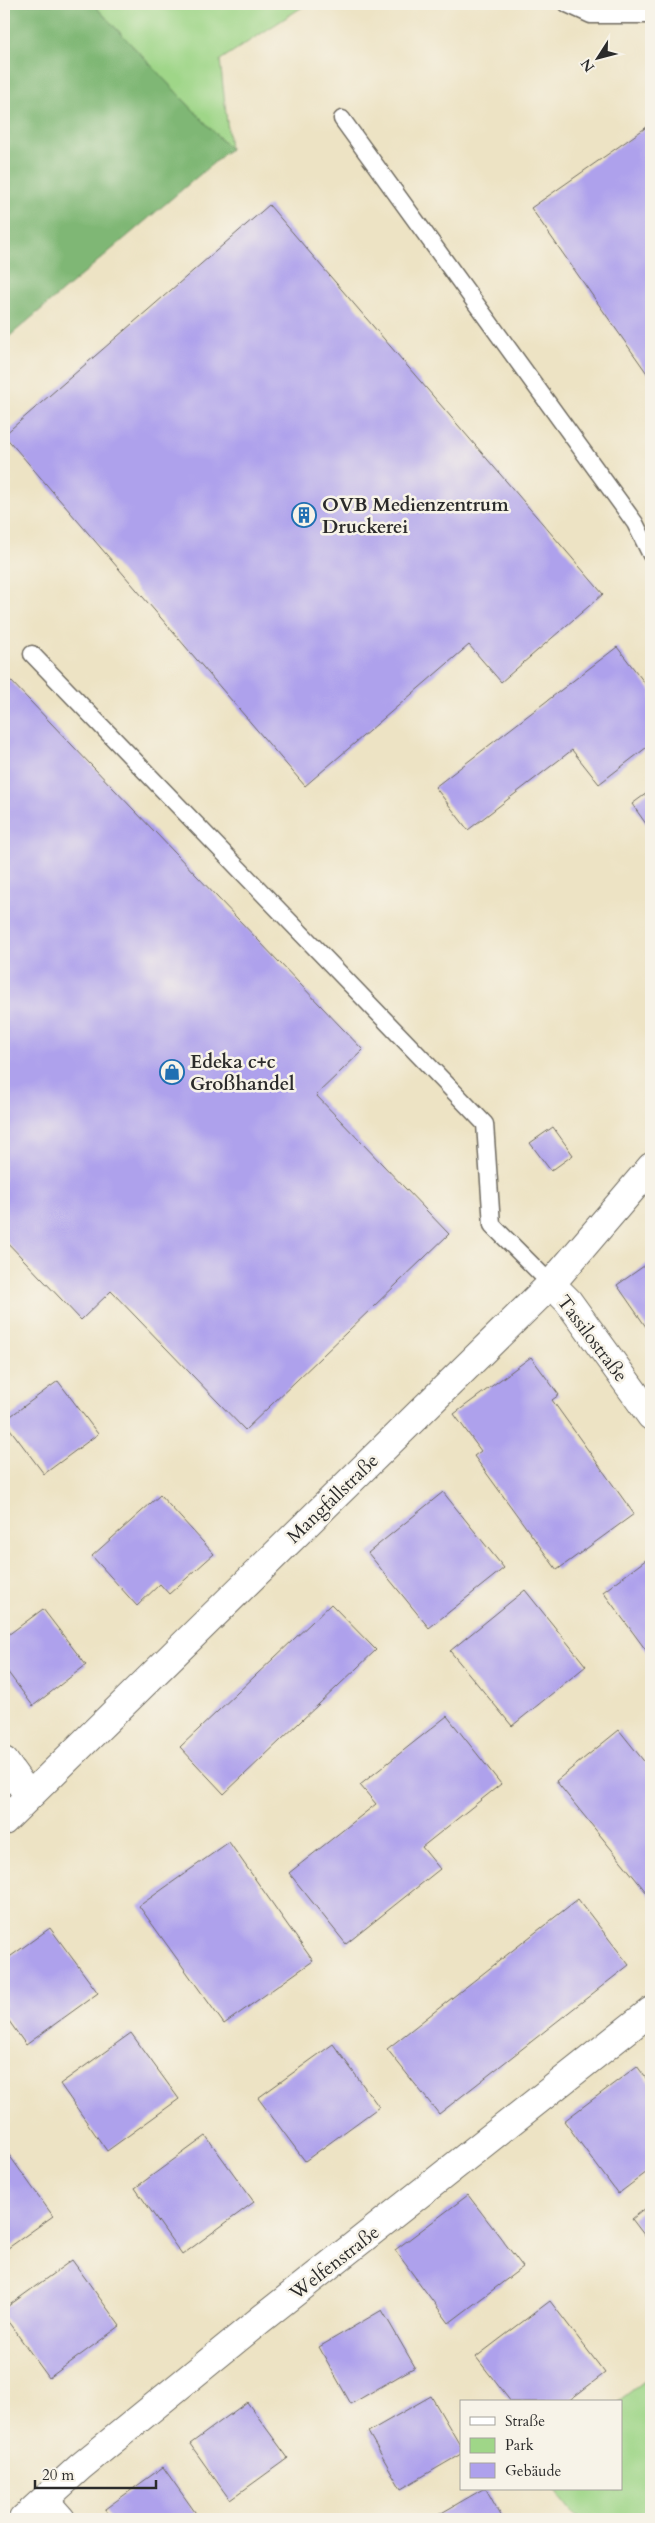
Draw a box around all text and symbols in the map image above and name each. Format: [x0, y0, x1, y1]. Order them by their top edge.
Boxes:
north arrow [572, 32, 622, 82]
text: N [577, 55, 599, 76]
place label: OVB Medienzentrum Druckerei [322, 492, 509, 540]
building icon: OVB Medienzentrum Druckerei [291, 502, 317, 528]
place label: Edeka c+c Großhandel [190, 1049, 295, 1097]
shop icon: Edeka c+c Großhandel [159, 1059, 185, 1085]
street label: Tassilostraße [551, 1290, 634, 1387]
street label: Mangfallstraße [281, 1448, 384, 1549]
street label: Welfenstraße [284, 2220, 385, 2307]
legend [460, 2400, 622, 2490]
text: Straße [505, 2411, 545, 2431]
text: Park [505, 2435, 534, 2455]
scale bar [35, 2458, 156, 2490]
text: Gebäude [505, 2461, 562, 2481]
text: 20 m [42, 2465, 74, 2485]

